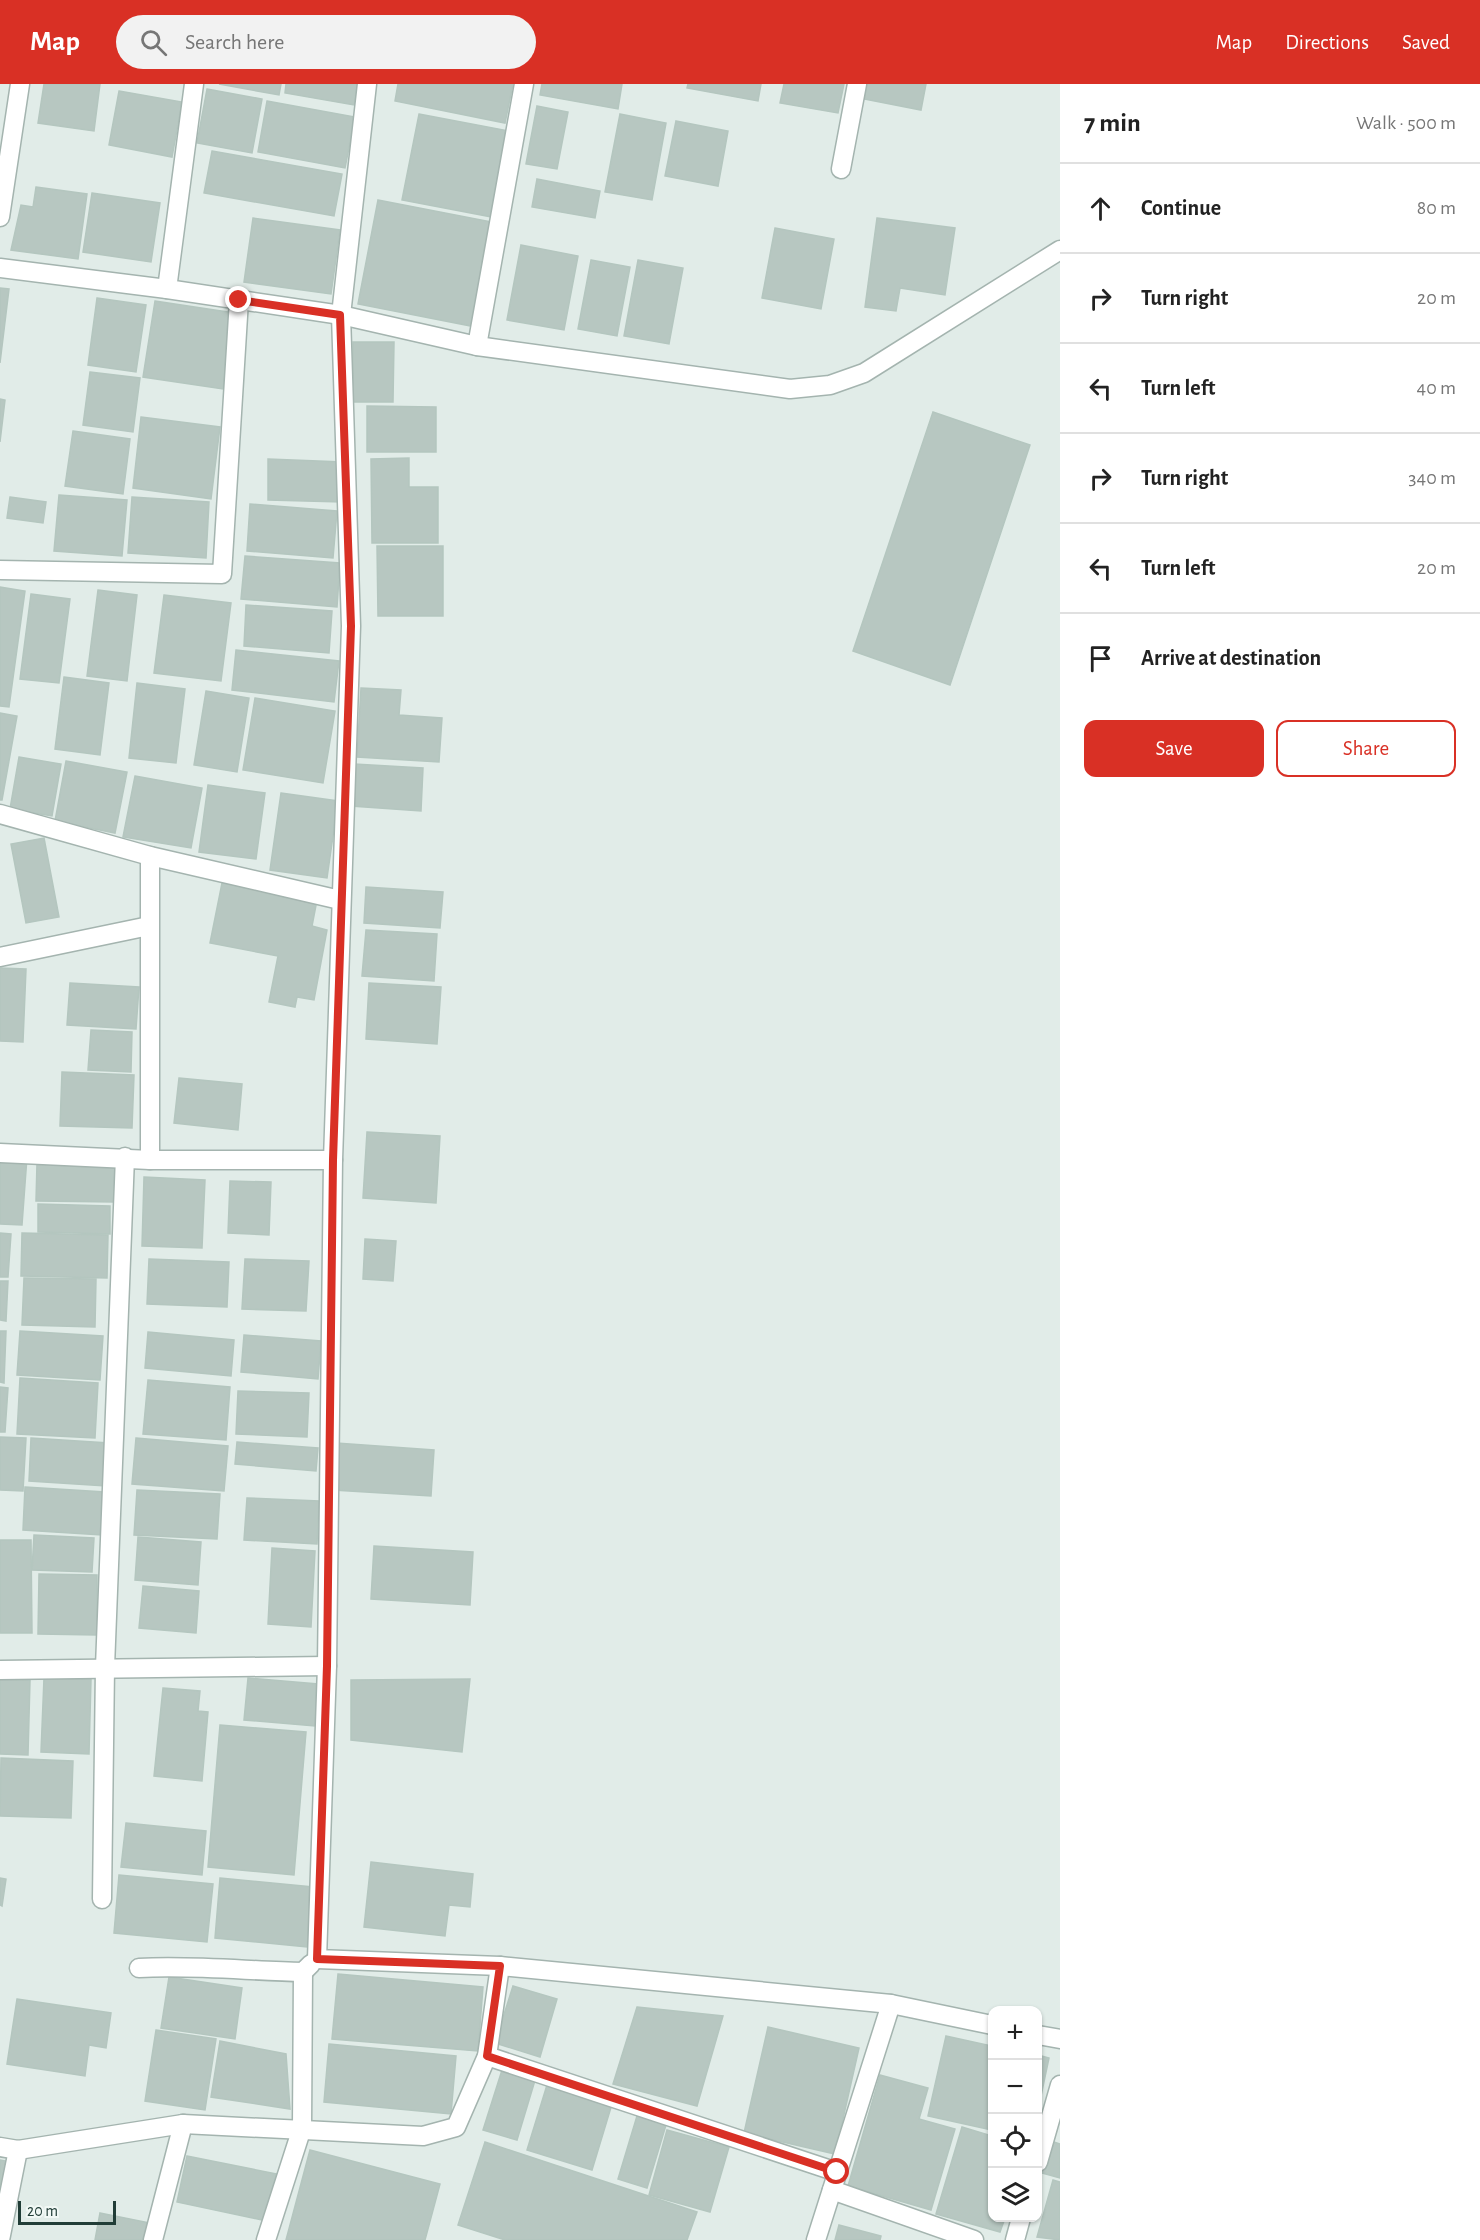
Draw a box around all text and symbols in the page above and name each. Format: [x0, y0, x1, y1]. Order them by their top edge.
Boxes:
search box [116, 15, 536, 69]
icon: search [137, 26, 170, 59]
text: Map [30, 28, 80, 56]
text: Search here [185, 31, 284, 53]
text: Map [1216, 32, 1252, 53]
text: Directions [1285, 32, 1369, 53]
text: Saved [1402, 32, 1450, 53]
text: 7 min [1084, 110, 1141, 136]
text: Walk · 500 m [1356, 113, 1456, 133]
icon: ahead [1084, 192, 1117, 225]
text: Continue [1141, 197, 1221, 219]
text: 80 m [1417, 198, 1456, 218]
icon: right [1084, 282, 1117, 315]
route end [225, 286, 251, 312]
text: Turn right [1141, 287, 1228, 309]
text: 20 m [1417, 288, 1456, 308]
icon: left [1084, 372, 1117, 405]
text: Turn left [1141, 377, 1215, 399]
text: 40 m [1417, 378, 1456, 398]
icon: right [1084, 462, 1117, 495]
text: Turn right [1141, 467, 1228, 489]
text: 340 m [1408, 468, 1456, 488]
icon: left [1084, 552, 1117, 585]
text: Turn left [1141, 557, 1215, 579]
text: 20 m [1417, 558, 1456, 578]
icon: arrive [1084, 642, 1117, 675]
text: Arrive at destination [1141, 647, 1321, 669]
button: Save [1084, 720, 1264, 777]
button: Share [1276, 720, 1456, 777]
map controls [988, 2006, 1042, 2222]
button: + [988, 2006, 1042, 2060]
button: − [988, 2060, 1042, 2114]
button: locate [988, 2114, 1042, 2168]
route start [823, 2158, 849, 2184]
button: layers [988, 2168, 1042, 2222]
scale bar [18, 2198, 116, 2226]
text: 20 m [27, 2203, 58, 2219]

